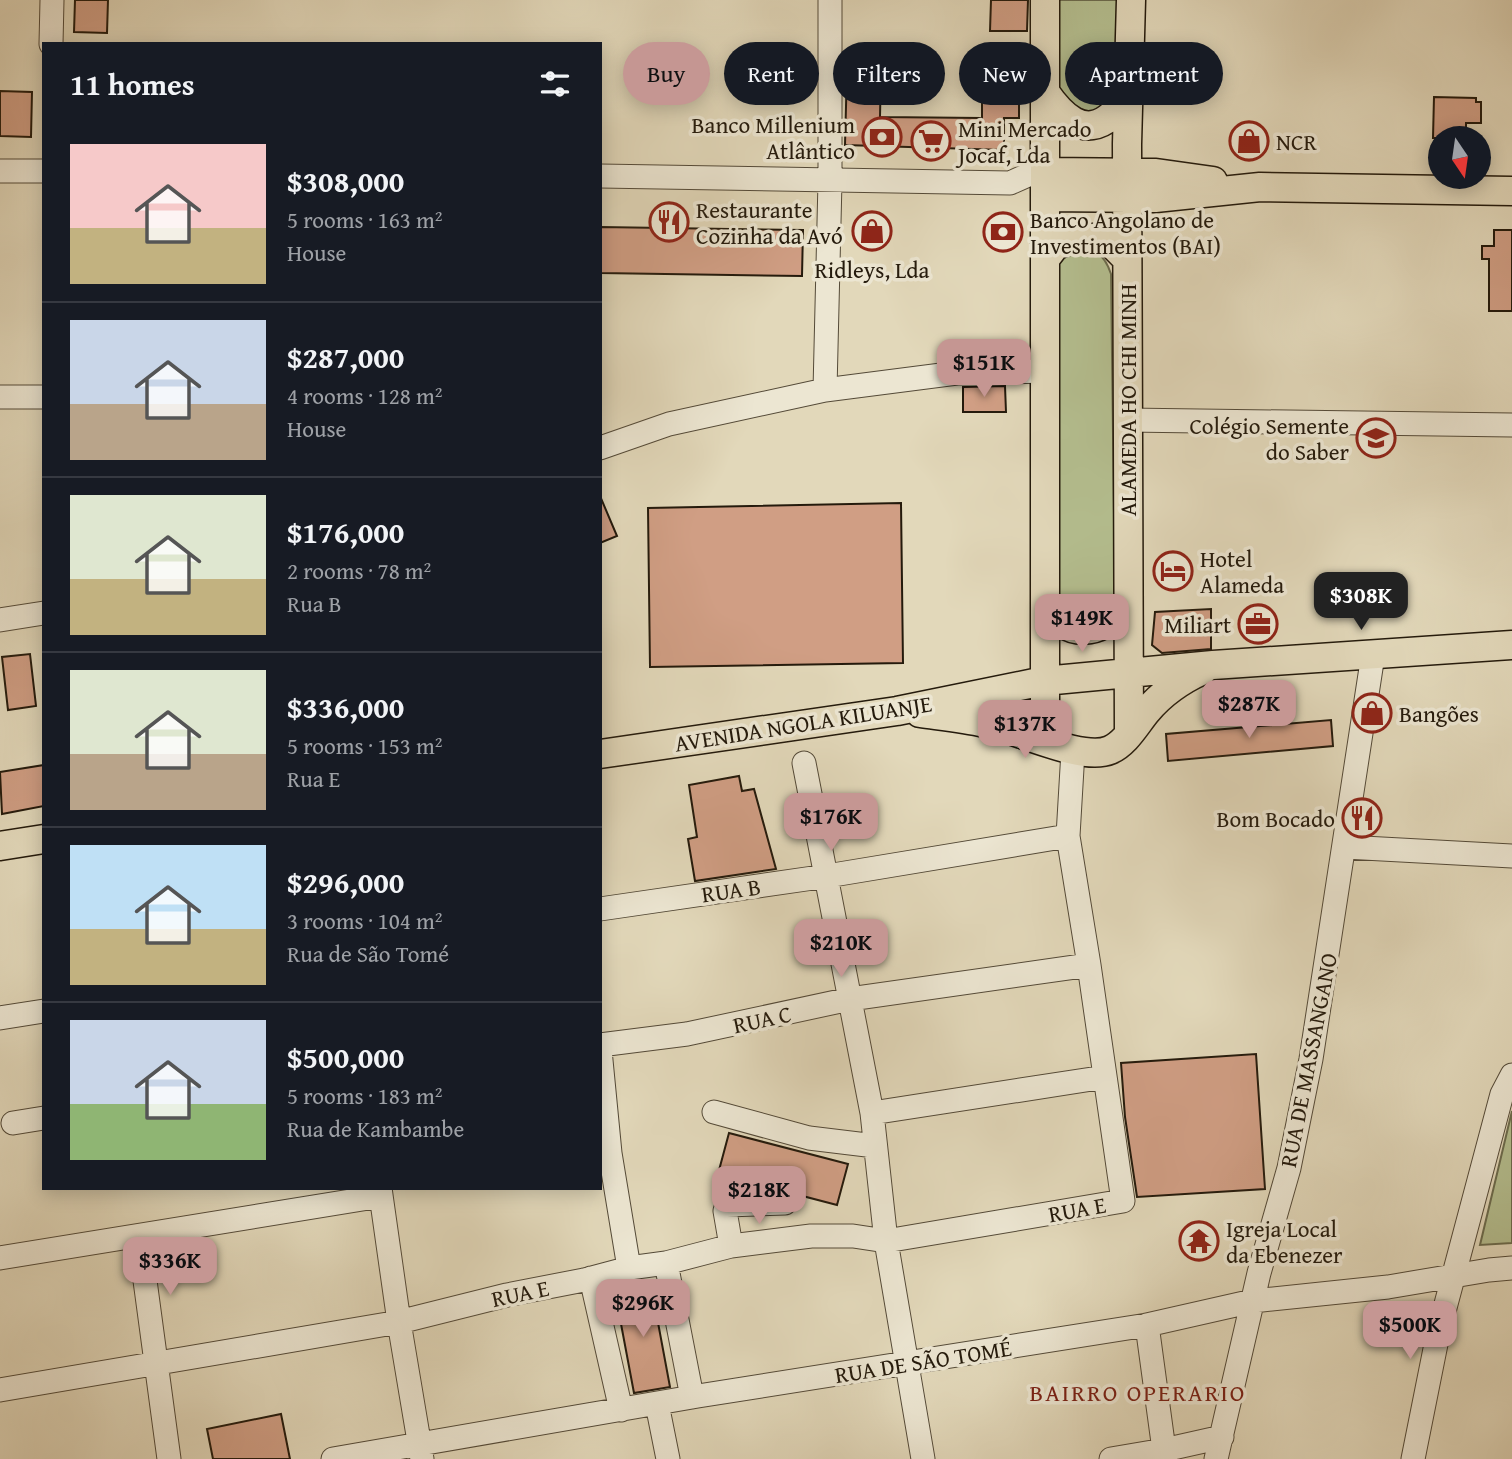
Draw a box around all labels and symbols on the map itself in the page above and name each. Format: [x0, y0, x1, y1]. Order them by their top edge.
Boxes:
place label: Banco Millenium Atlântico [692, 108, 855, 167]
place label: Mini Mercado Jocaf, Lda [955, 112, 1092, 171]
bank icon: Banco Millenium Atlântico [861, 116, 903, 158]
supermarket icon: Mini Mercado Jocaf, Lda [910, 120, 952, 162]
shop icon: NCR [1228, 120, 1270, 162]
place label: NCR [1276, 125, 1318, 158]
north arrow [1428, 126, 1491, 189]
place label: Restaurante Cozinha da Avó [696, 193, 843, 252]
restaurant icon: Restaurante Cozinha da Avó [648, 201, 690, 243]
place label: Banco Angolano de Investimentos (BAI) [1030, 203, 1221, 262]
shop icon: Ridleys, Lda [851, 210, 893, 252]
bank icon: Banco Angolano de Investimentos (BAI) [982, 211, 1024, 253]
place label: Ridleys, Lda [815, 253, 930, 286]
street label: ALAMEDA HO CHI MINH [1111, 284, 1144, 516]
pin: $151K [935, 340, 1033, 399]
place label: Colégio Semente do Saber [1189, 409, 1350, 468]
school or university icon: Colégio Semente do Saber [1355, 417, 1397, 459]
place label: Hotel Alameda [1200, 542, 1284, 601]
hotel icon: Hotel Alameda [1152, 550, 1194, 592]
pin: $308K [1312, 572, 1410, 632]
pin: $149K [1033, 594, 1131, 654]
office icon: Miliart [1237, 603, 1279, 645]
place label: Miliart [1164, 608, 1231, 641]
pin: $287K [1200, 680, 1298, 740]
street label: AVENIDA NGOLA KILUANJE [672, 686, 934, 760]
shop icon: Bangões [1351, 692, 1393, 734]
place label: Bangões [1399, 697, 1479, 730]
pin: $137K [976, 700, 1074, 760]
pin: $176K [782, 794, 880, 853]
restaurant icon: Bom Bocado [1341, 797, 1383, 839]
place label: Bom Bocado [1217, 802, 1335, 835]
street label: RUA B [699, 870, 763, 910]
pin: $210K [792, 920, 890, 979]
street label: RUA DE MASSANGANO [1271, 950, 1345, 1170]
street label: RUA C [730, 997, 794, 1041]
pin: $218K [710, 1166, 808, 1226]
street label: RUA E [1046, 1188, 1108, 1230]
place label: Igreja Local da Ebenezer [1226, 1212, 1343, 1271]
temple icon: Igreja Local da Ebenezer [1178, 1220, 1220, 1262]
pin: $336K [121, 1238, 219, 1297]
street label: RUA E [488, 1271, 552, 1315]
pin: $296K [594, 1280, 692, 1339]
pin: $500K [1361, 1302, 1459, 1361]
street label: RUA DE SÃO TOMÉ [832, 1331, 1014, 1391]
district label: BAIRRO OPERARIO [1030, 1375, 1246, 1410]

